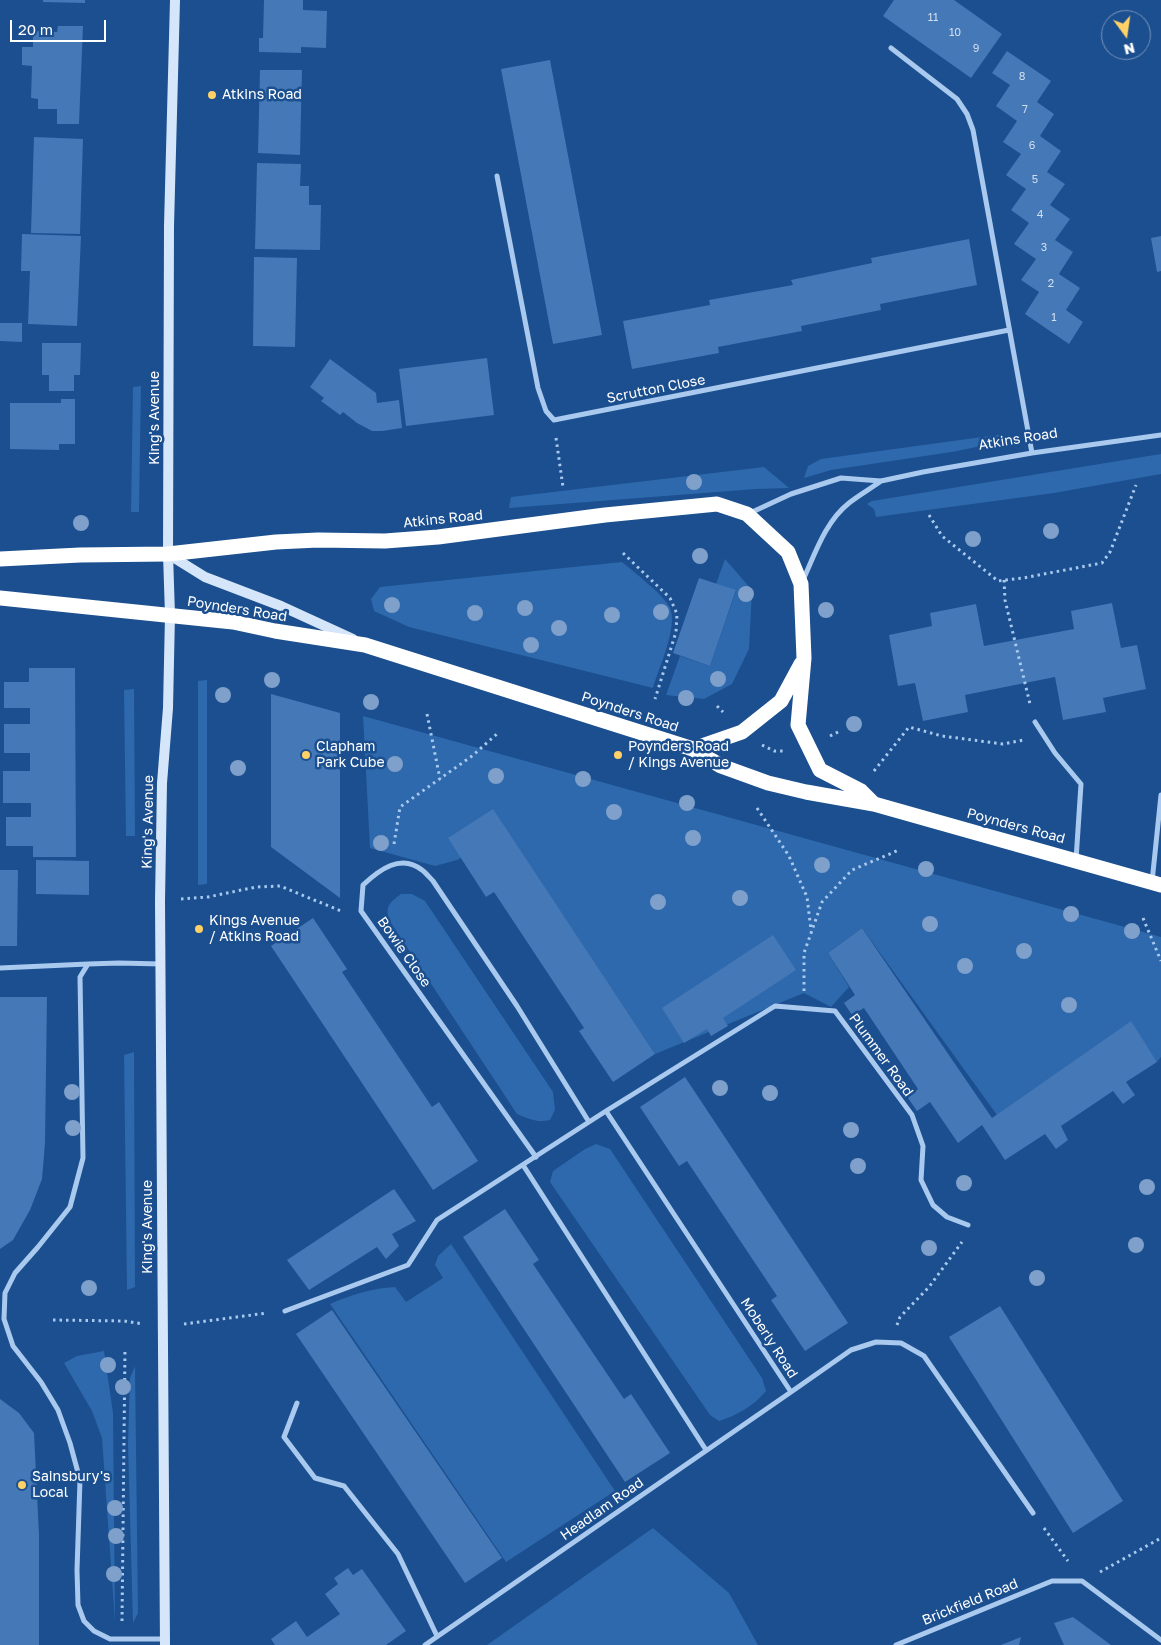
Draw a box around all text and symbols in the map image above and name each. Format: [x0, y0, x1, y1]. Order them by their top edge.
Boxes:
scale bar [12, 10, 109, 42]
north arrow [1101, 10, 1151, 60]
house number: 11 [928, 11, 938, 25]
text: 20 m [18, 20, 53, 38]
house number: 10 [949, 26, 961, 40]
text: N [1122, 40, 1137, 59]
house number: 9 [973, 42, 979, 56]
house number: 8 [1019, 70, 1025, 84]
place label: Atkins Road [222, 87, 302, 103]
marker: Atkins Road [206, 89, 218, 101]
house number: 7 [1022, 103, 1028, 117]
house number: 6 [1029, 139, 1035, 153]
house number: 5 [1032, 173, 1038, 187]
house number: 4 [1037, 208, 1043, 222]
house number: 3 [1041, 241, 1047, 255]
house number: 2 [1048, 277, 1054, 291]
house number: 1 [1051, 311, 1057, 325]
street label: King's Avenue [147, 371, 163, 465]
street label: Scrutton Close [605, 371, 707, 407]
street label: Atkins Road [977, 424, 1059, 454]
street label: Atkins Road [402, 506, 484, 532]
street label: Poynders Road [186, 593, 288, 625]
street label: Poynders Road [579, 688, 681, 736]
place label: Clapham Park Cube [316, 739, 385, 772]
place label: Poynders Road / Kings Avenue [628, 739, 729, 772]
marker: Clapham Park Cube [300, 749, 312, 761]
marker: Poynders Road / Kings Avenue [612, 749, 624, 761]
street label: King's Avenue [139, 775, 157, 869]
street label: Poynders Road [965, 805, 1067, 847]
place label: Kings Avenue / Atkins Road [209, 913, 300, 946]
street label: Bowie Close [374, 914, 434, 990]
marker: Kings Avenue / Atkins Road [193, 923, 205, 935]
street label: Plummer Road [845, 1010, 917, 1100]
street label: King's Avenue [140, 1180, 156, 1274]
street label: Moberly Road [737, 1295, 801, 1381]
place label: Sainsbury's Local [32, 1469, 111, 1501]
street label: Headlam Road [557, 1474, 647, 1544]
marker: Sainsbury's Local [16, 1479, 28, 1491]
street label: Brickfield Road [920, 1575, 1020, 1629]

